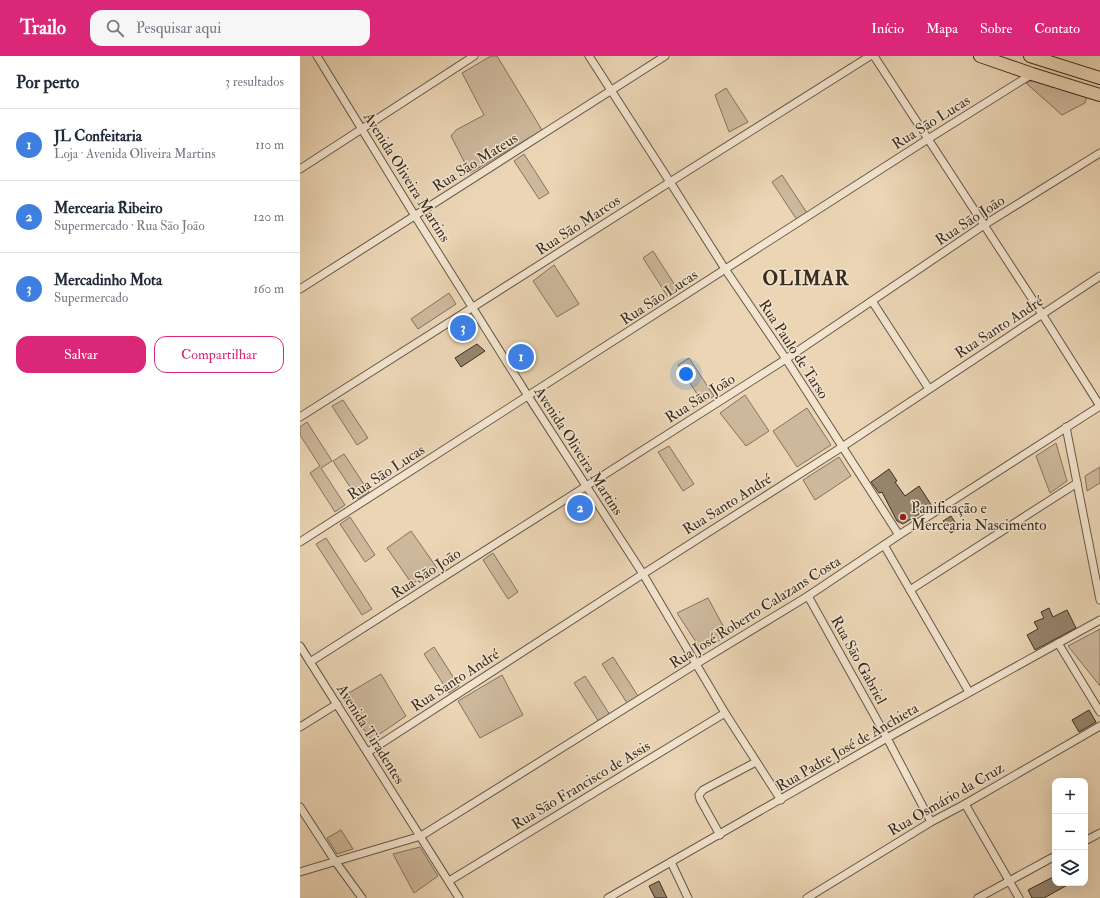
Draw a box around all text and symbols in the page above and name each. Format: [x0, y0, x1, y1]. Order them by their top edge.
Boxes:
search box [90, 10, 370, 46]
text: Trailo [20, 16, 66, 40]
icon: search [104, 17, 126, 39]
text: Pesquisar aqui [136, 19, 221, 38]
text: Início [871, 20, 904, 37]
text: Mapa [926, 20, 958, 37]
text: Sobre [980, 20, 1012, 37]
text: Contato [1034, 20, 1080, 37]
text: Por perto [16, 72, 79, 93]
text: 3 resultados [225, 74, 284, 90]
street label: Rua São Lucas [889, 91, 974, 154]
street label: Avenida Oliveira Martins [358, 108, 454, 246]
text: JL Confeitaria [54, 127, 142, 146]
street label: Rua São Mateus [429, 129, 522, 196]
text: 1 [27, 137, 31, 153]
text: 110 m [255, 137, 284, 153]
text: Loja · Avenida Oliveira Martins [54, 146, 216, 162]
street label: Rua São Marcos [532, 191, 624, 260]
street label: Rua São João [932, 191, 1009, 251]
text: Mercearia Ribeiro [54, 199, 163, 218]
text: 2 [26, 209, 32, 225]
text: 120 m [253, 209, 284, 225]
text: Supermercado · Rua São João [54, 218, 205, 234]
street label: Rua São Lucas [617, 265, 702, 330]
district label: OLIMAR [763, 267, 850, 291]
text: Mercadinho Mota [54, 271, 162, 290]
text: 3 [27, 281, 32, 297]
text: 160 m [253, 281, 284, 297]
text: Supermercado [54, 290, 128, 306]
street label: Rua Santo André [952, 291, 1048, 363]
street label: Rua Paulo de Tarso [754, 296, 833, 402]
pin: 3 [450, 313, 476, 343]
button: Salvar [16, 336, 146, 373]
button: Compartilhar [154, 336, 284, 373]
pin: 1 [508, 342, 534, 372]
your location [676, 364, 696, 384]
street label: Rua São João [662, 369, 739, 428]
street label: Avenida Oliveira Martins [529, 383, 627, 519]
street label: Rua São Lucas [344, 440, 429, 505]
street label: Rua Santo André [679, 469, 776, 539]
pin: 2 [567, 493, 593, 523]
place label: Panificação e Mercearia Nascimento [911, 499, 1046, 535]
marker: Panificação e Mercearia Nascimento [898, 512, 908, 522]
street label: Rua São João [388, 544, 465, 604]
street label: Rua José Roberto Calazans Costa [666, 551, 846, 674]
street label: Rua São Gabriel [826, 613, 891, 708]
street label: Rua Santo André [408, 644, 504, 716]
street label: Avenida Tiradentes [332, 680, 409, 788]
street label: Rua Padre José de Anchieta [773, 698, 923, 797]
street label: Rua São Francisco de Assis [508, 737, 654, 834]
street label: Rua Osmário da Cruz [885, 758, 1008, 840]
map controls [1052, 778, 1088, 886]
button: + [1052, 778, 1088, 814]
button: − [1052, 814, 1088, 850]
button: layers [1052, 850, 1088, 886]

